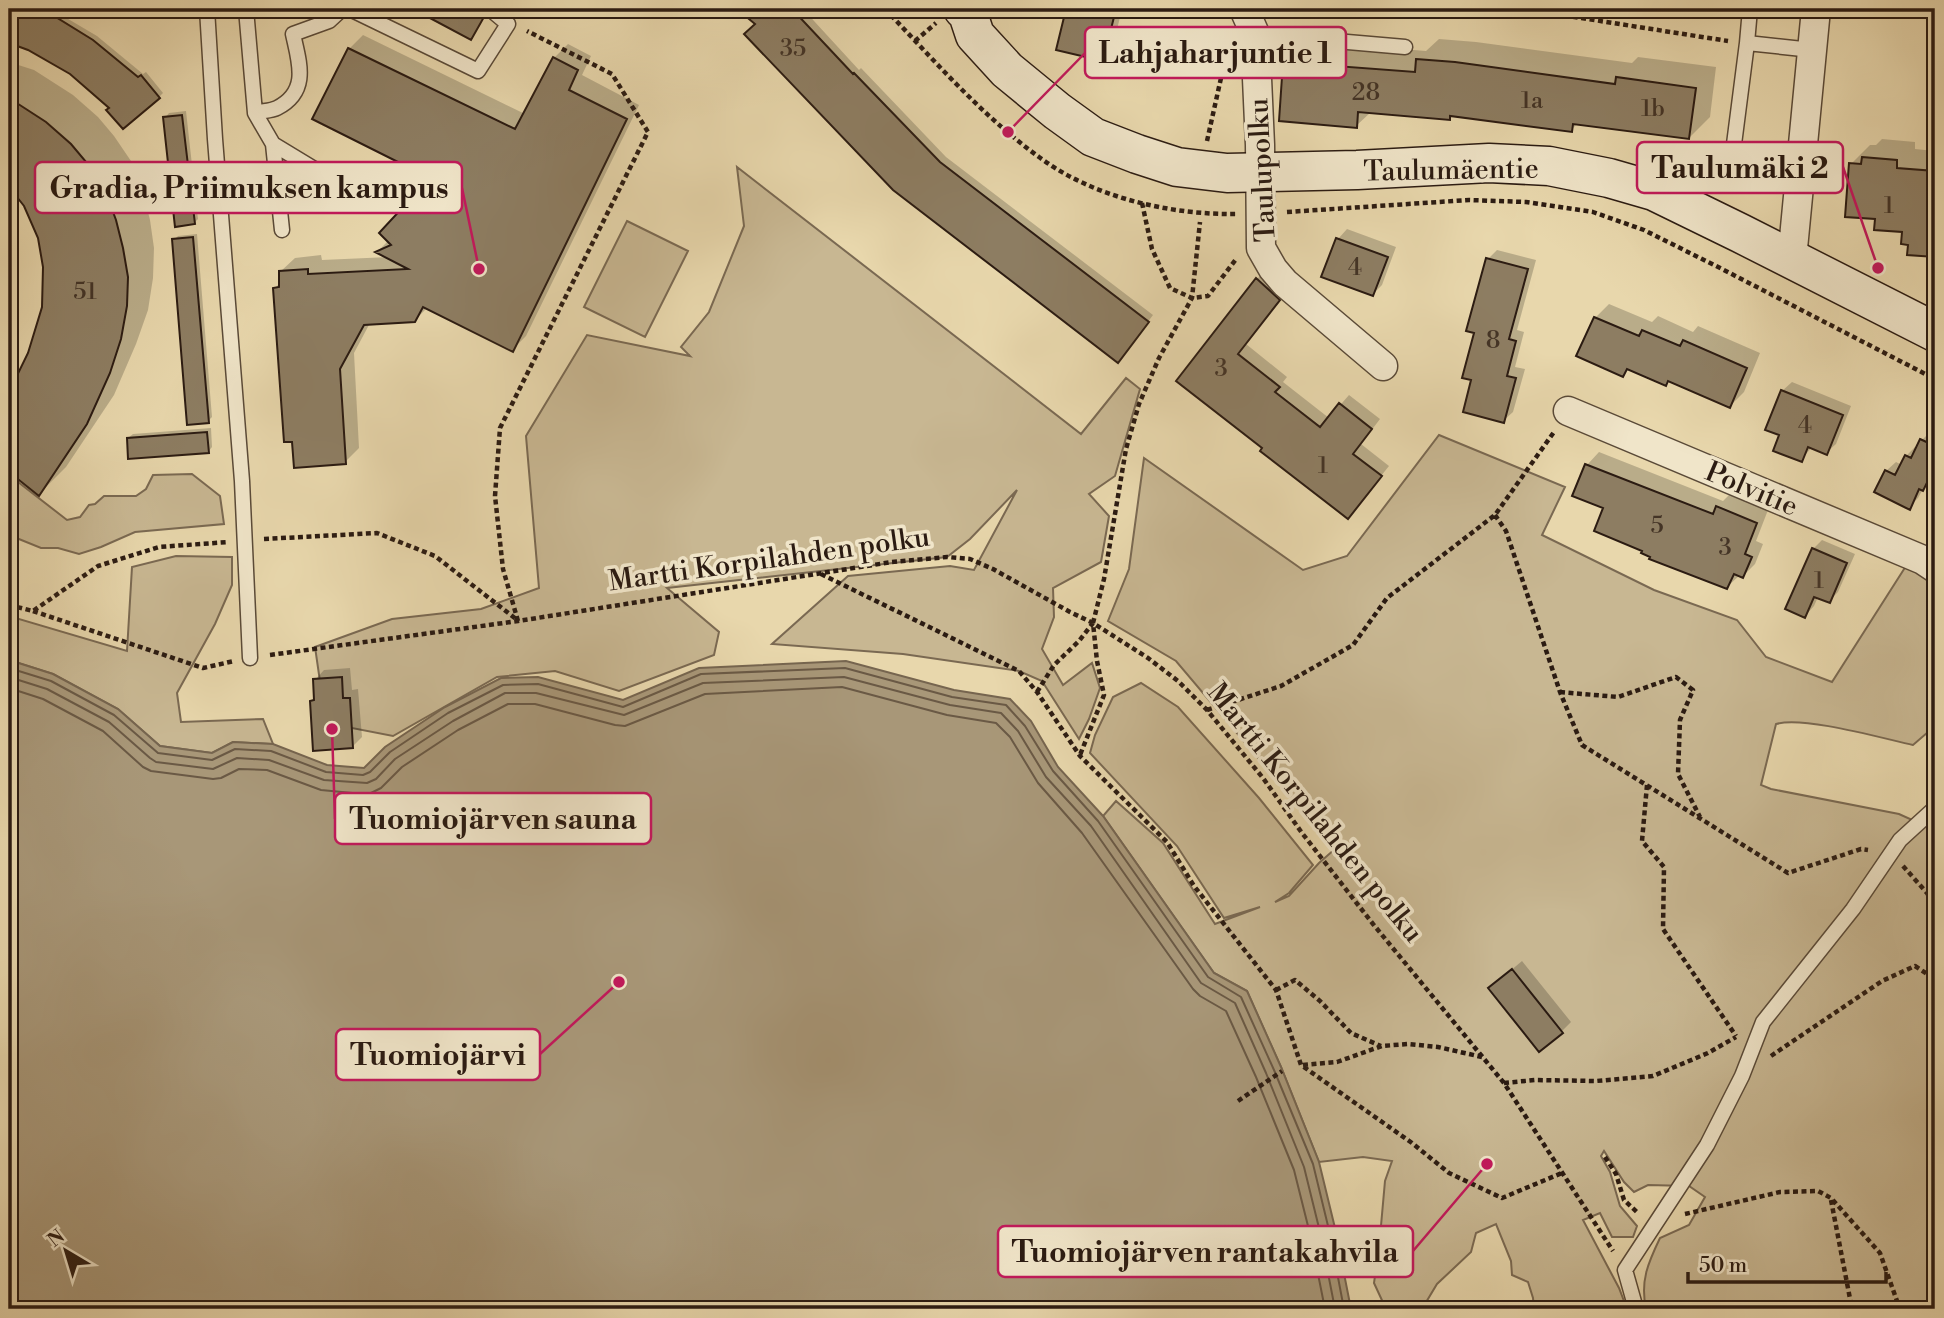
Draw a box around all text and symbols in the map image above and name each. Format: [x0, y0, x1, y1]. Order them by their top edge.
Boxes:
callout: Lahjaharjuntie 1 [1085, 27, 1346, 78]
house number: 35 [780, 34, 806, 64]
text: Lahjaharjuntie 1 [1098, 35, 1332, 73]
house number: 28 [1352, 78, 1380, 108]
house number: 1a [1521, 86, 1544, 116]
house number: 1b [1641, 94, 1665, 124]
street label: Taulupolku [1241, 97, 1284, 243]
callout: Taulumäki 2 [1637, 142, 1843, 193]
text: Taulumäki 2 [1651, 150, 1829, 188]
street label: Taulumäentie [1363, 151, 1539, 190]
callout: Gradia, Priimuksen kampus [35, 162, 462, 213]
text: Gradia, Priimuksen kampus [49, 170, 449, 208]
house number: 1 [1884, 191, 1895, 221]
house number: 4 [1348, 253, 1362, 283]
house number: 51 [73, 277, 97, 307]
house number: 8 [1486, 326, 1500, 356]
house number: 3 [1214, 354, 1228, 384]
house number: 4 [1798, 411, 1812, 441]
house number: 1 [1318, 451, 1329, 481]
street label: Polvitie [1700, 454, 1803, 525]
house number: 5 [1650, 511, 1664, 541]
street label: Martti Korpilahden polku [606, 520, 932, 599]
house number: 3 [1718, 533, 1732, 563]
house number: 1 [1814, 566, 1825, 596]
street label: Martti Korpilahden polku [1199, 676, 1430, 950]
callout: Tuomiojärven sauna [335, 793, 651, 844]
text: Tuomiojärven sauna [349, 801, 637, 839]
callout: Tuomiojärvi [336, 1029, 540, 1080]
text: Tuomiojärvi [350, 1037, 526, 1075]
north arrow [32, 1216, 102, 1286]
text: N [43, 1224, 69, 1252]
callout: Tuomiojärven rantakahvila [998, 1226, 1413, 1277]
text: Tuomiojärven rantakahvila [1012, 1234, 1399, 1272]
scale bar [1688, 1241, 1886, 1285]
text: 50 m [1699, 1253, 1747, 1279]

